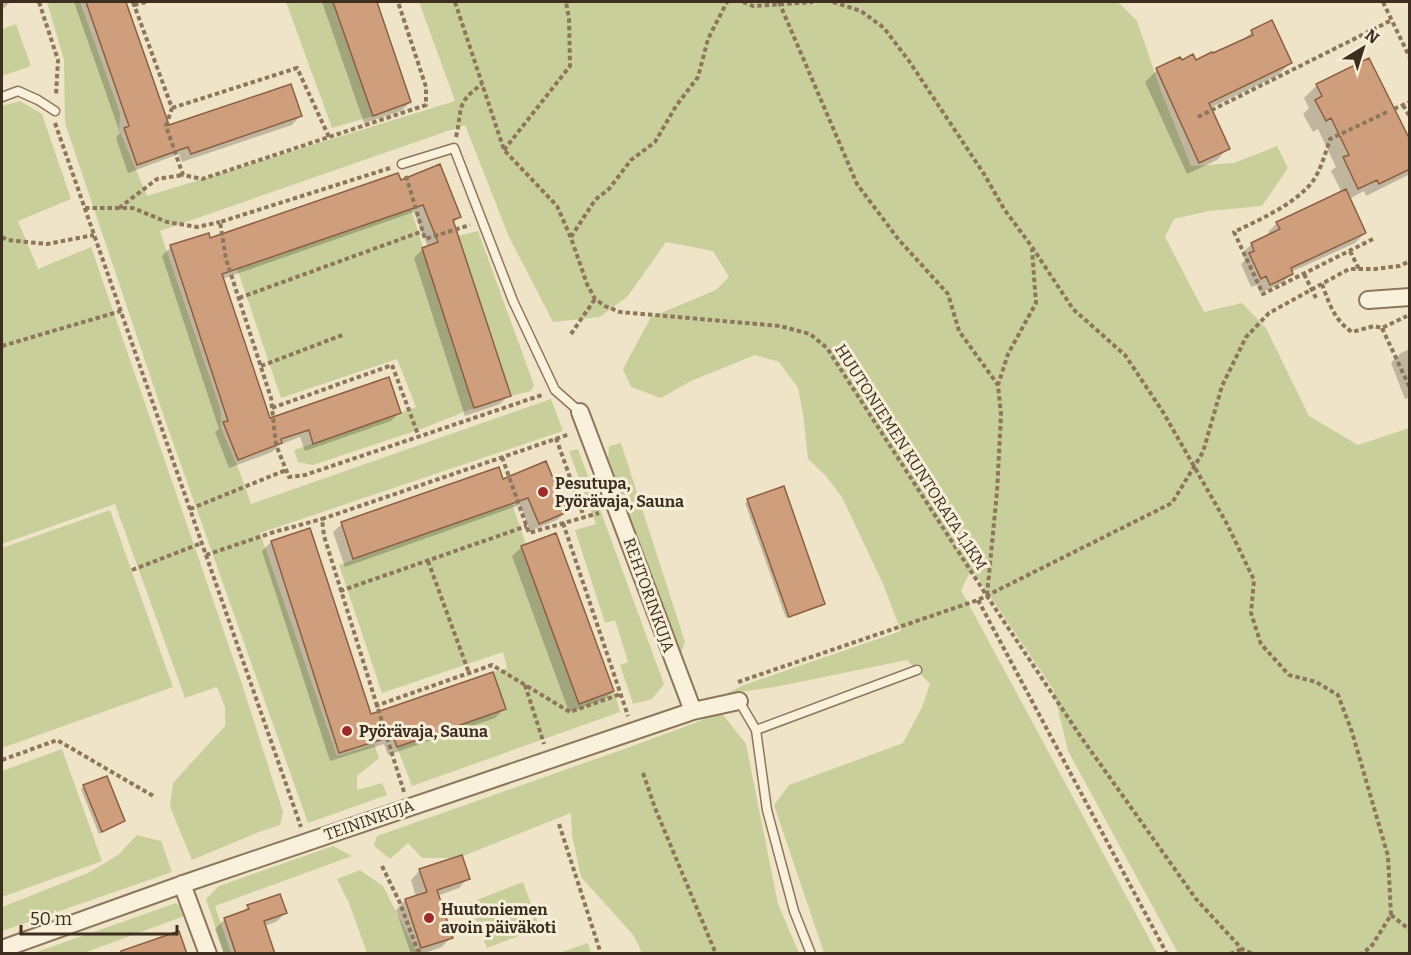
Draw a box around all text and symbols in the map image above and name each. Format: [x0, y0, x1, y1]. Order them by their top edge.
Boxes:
north arrow [1333, 18, 1393, 78]
text: N [1361, 25, 1383, 48]
street label: HUUTONIEMEN KUNTORATA 1,1KM [831, 341, 991, 573]
place label: Pesutupa, Pyörävaja, Sauna [555, 474, 684, 511]
marker: Pesutupa, Pyörävaja, Sauna [536, 485, 550, 499]
street label: REHTORINKUJA [619, 535, 679, 656]
place label: Pyörävaja, Sauna [359, 722, 488, 741]
marker: Pyörävaja, Sauna [340, 724, 354, 738]
street label: TEININKUJA [322, 796, 417, 844]
scale bar [21, 898, 177, 936]
place label: Huutoniemen avoin päiväkoti [441, 900, 556, 937]
text: 50 m [30, 908, 72, 930]
marker: Huutoniemen avoin päiväkoti [422, 911, 436, 925]

